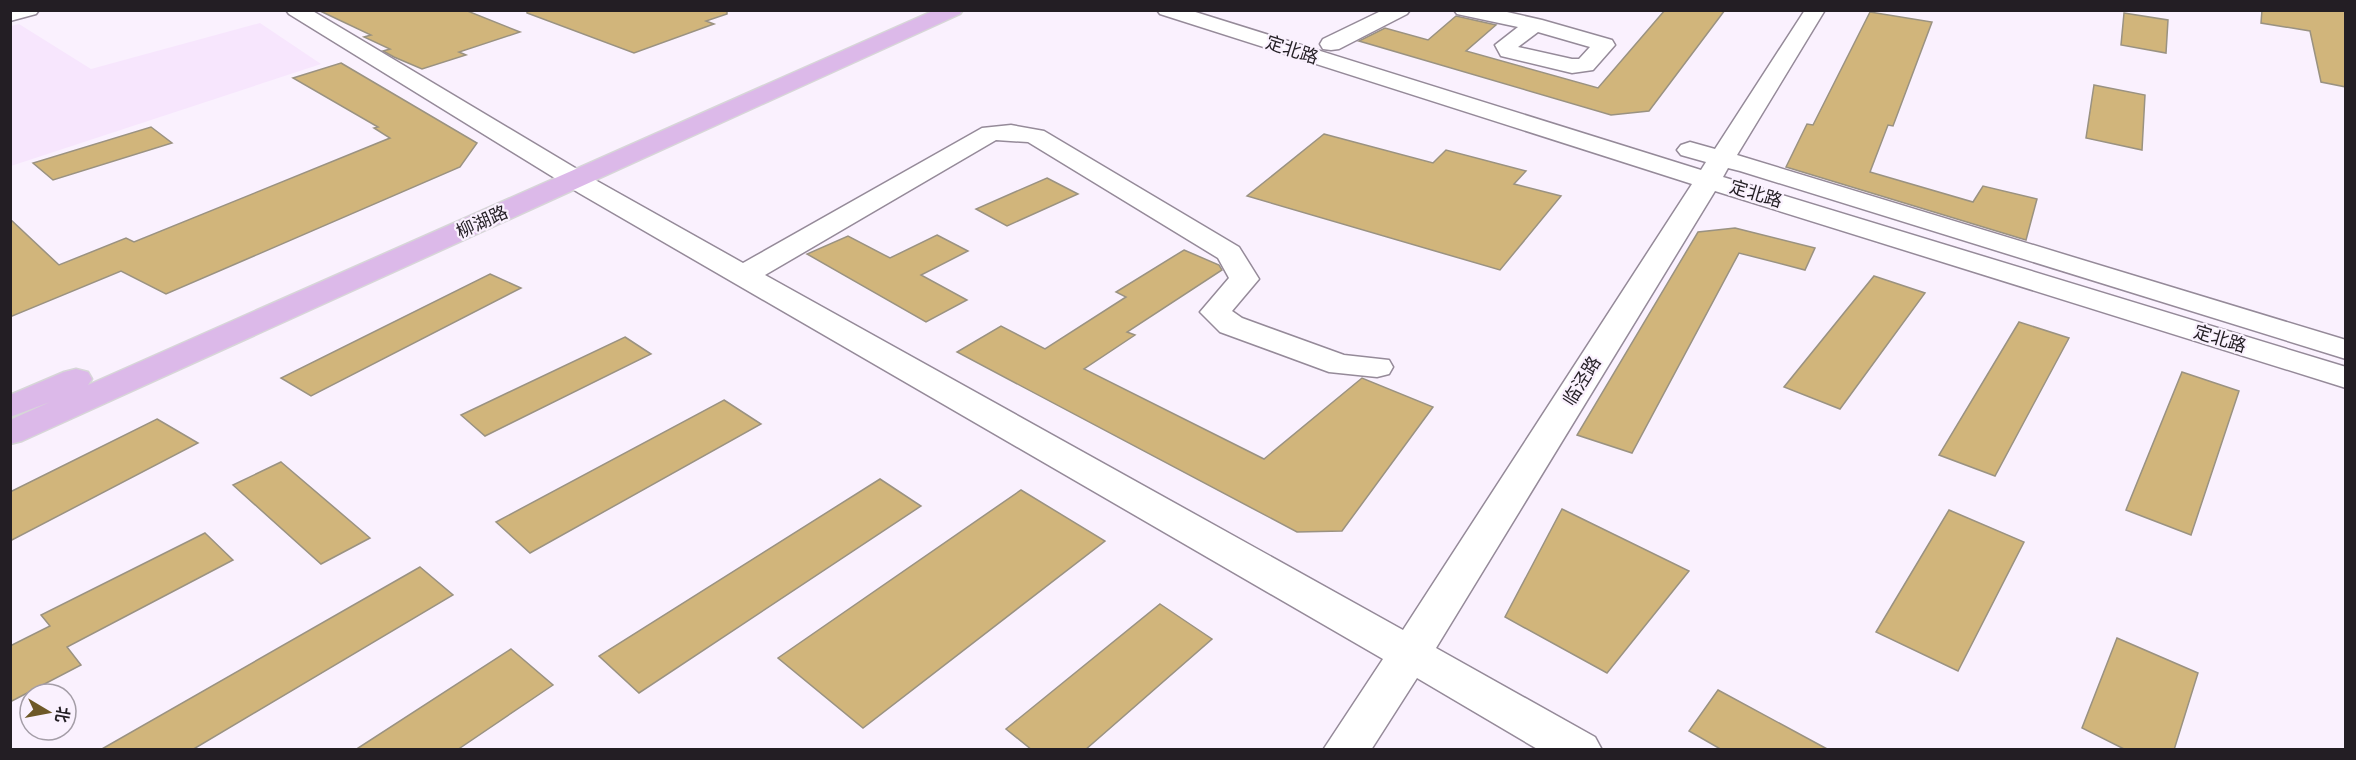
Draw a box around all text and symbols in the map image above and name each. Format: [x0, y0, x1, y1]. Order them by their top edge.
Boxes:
street label: 定北路 [1263, 31, 1321, 68]
street label: 定北路 [1727, 176, 1785, 211]
street label: 柳湖路 [453, 201, 511, 242]
street label: 定北路 [2191, 321, 2249, 356]
street label: 临泾路 [1558, 352, 1605, 409]
north arrow [18, 682, 78, 742]
text: 北 [53, 705, 73, 724]

